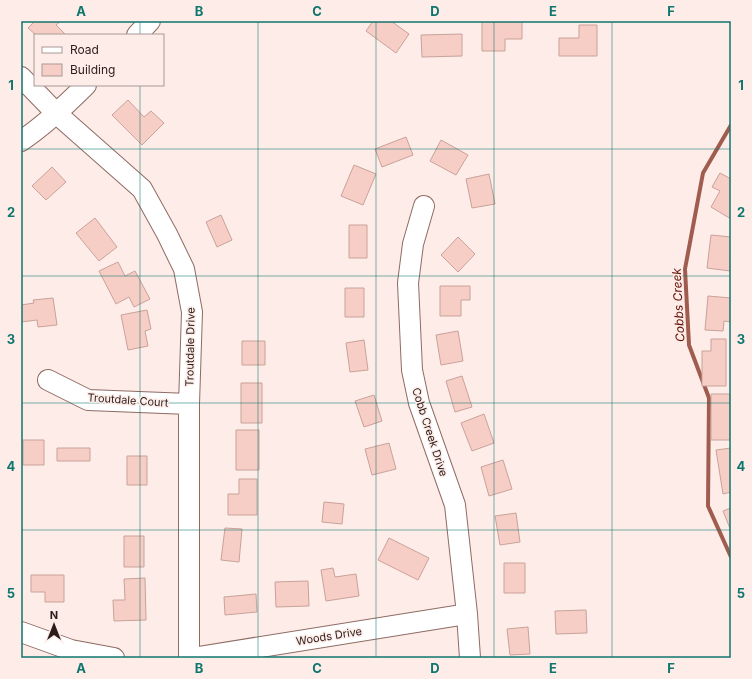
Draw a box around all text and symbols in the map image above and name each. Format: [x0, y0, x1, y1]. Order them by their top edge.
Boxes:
text: A [76, 3, 86, 19]
text: B [195, 3, 204, 19]
text: C [312, 3, 322, 19]
text: D [430, 3, 440, 19]
text: E [549, 3, 557, 19]
text: F [667, 3, 675, 19]
legend [34, 34, 164, 86]
text: Road [70, 42, 99, 57]
text: Building [70, 62, 115, 77]
text: 1 [8, 77, 14, 93]
text: 1 [738, 77, 744, 93]
text: 2 [7, 204, 15, 220]
text: 2 [737, 204, 745, 220]
water label: Cobbs Creek [669, 267, 687, 342]
street label: Troutdale Drive [182, 307, 198, 387]
text: 3 [7, 331, 15, 347]
text: 3 [737, 331, 745, 347]
street label: Cobb Creek Drive [409, 386, 451, 478]
street label: Troutdale Court [87, 390, 169, 410]
text: 4 [7, 458, 16, 474]
text: 4 [737, 458, 746, 474]
text: 5 [7, 585, 15, 601]
text: 5 [737, 585, 745, 601]
north arrow [34, 605, 74, 645]
text: N [50, 608, 58, 622]
street label: Woods Drive [295, 624, 363, 648]
text: A [76, 660, 86, 676]
text: B [195, 660, 204, 676]
text: C [312, 660, 322, 676]
text: D [430, 660, 440, 676]
text: E [549, 660, 557, 676]
text: F [667, 660, 675, 676]

